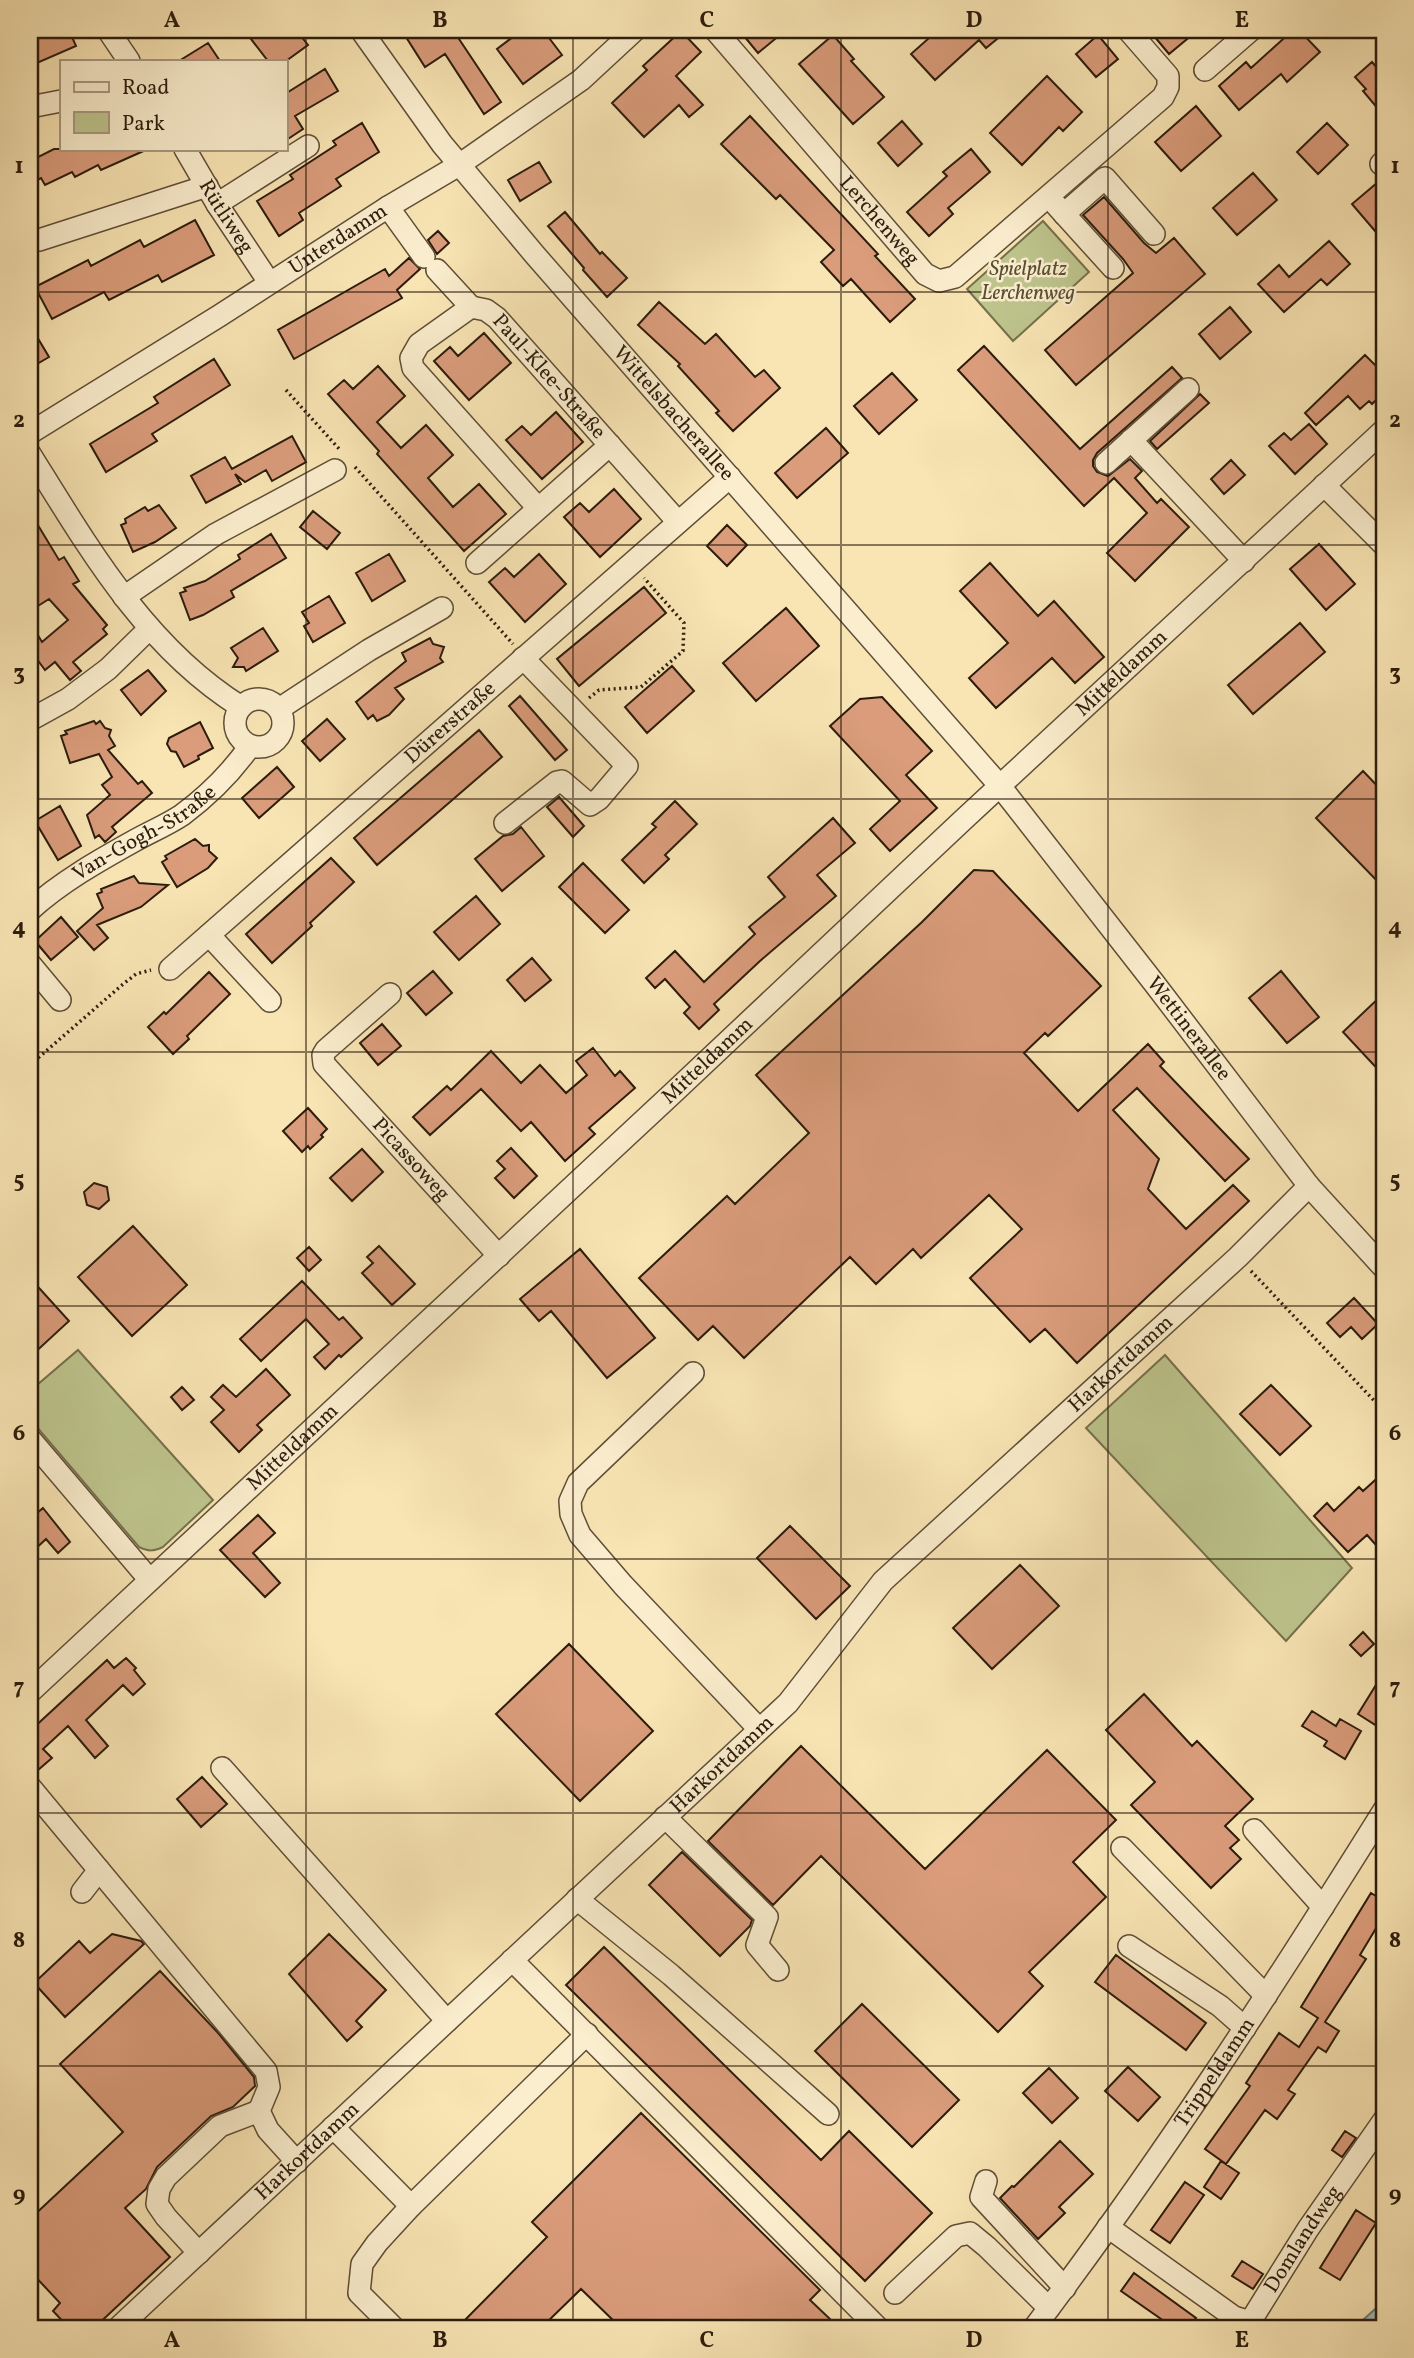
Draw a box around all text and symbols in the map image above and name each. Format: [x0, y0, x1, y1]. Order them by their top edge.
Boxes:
text: A [164, 5, 180, 37]
text: B [432, 5, 448, 37]
text: C [700, 5, 714, 37]
text: D [966, 5, 983, 37]
text: E [1235, 5, 1249, 37]
legend [60, 60, 287, 150]
text: Road [122, 74, 169, 103]
text: Park [122, 110, 165, 139]
text: 1 [14, 151, 24, 183]
text: 1 [1390, 151, 1400, 183]
street label: Lerchenweg [832, 170, 926, 272]
street label: Rütliweg [191, 174, 261, 259]
street label: Unterdamm [283, 197, 393, 282]
park label: Spielplatz Lerchenweg [981, 255, 1075, 308]
street label: Paul-Klee-Straße [485, 307, 613, 446]
street label: Wittelsbacherallee [606, 339, 741, 487]
text: 2 [13, 405, 25, 437]
text: 2 [1389, 405, 1401, 437]
street label: Mitteldamm [1069, 623, 1174, 723]
text: 3 [13, 658, 25, 690]
text: 3 [1389, 658, 1401, 690]
street label: Dürerstraße [398, 675, 502, 771]
street label: Van-Gogh-Straße [67, 778, 223, 888]
text: 4 [12, 912, 26, 944]
text: 4 [1388, 912, 1402, 944]
street label: Wettinerallee [1140, 970, 1238, 1087]
street label: Mitteldamm [655, 1010, 760, 1111]
street label: Picassoweg [365, 1111, 457, 1208]
text: 5 [13, 1165, 25, 1197]
text: 5 [1389, 1165, 1401, 1197]
street label: Harkortdamm [1062, 1308, 1180, 1419]
street label: Mitteldamm [240, 1397, 345, 1497]
text: 6 [13, 1418, 25, 1450]
text: 6 [1389, 1418, 1401, 1450]
text: 7 [14, 1672, 25, 1704]
text: 7 [1390, 1672, 1401, 1704]
street label: Harkortdamm [664, 1709, 780, 1821]
text: 8 [13, 1925, 25, 1957]
text: 8 [1389, 1925, 1401, 1957]
street label: Trippeldamm [1168, 2012, 1262, 2133]
street label: Harkortdamm [249, 2095, 366, 2207]
text: 9 [13, 2179, 25, 2211]
street label: Domlandweg [1257, 2179, 1349, 2298]
text: 9 [1389, 2179, 1401, 2211]
text: A [164, 2325, 180, 2357]
text: B [432, 2325, 448, 2357]
text: C [700, 2325, 714, 2357]
text: D [966, 2325, 983, 2357]
text: E [1235, 2325, 1249, 2357]

